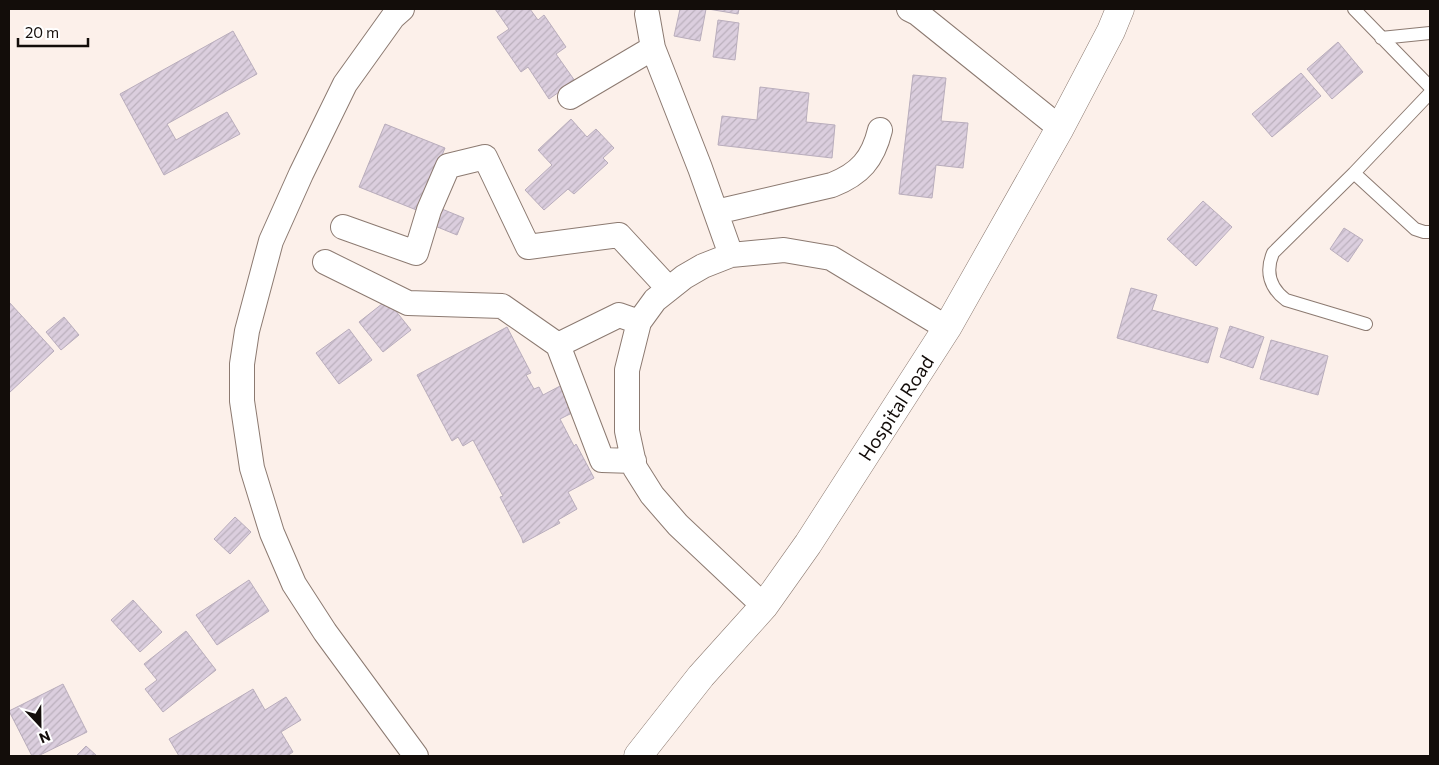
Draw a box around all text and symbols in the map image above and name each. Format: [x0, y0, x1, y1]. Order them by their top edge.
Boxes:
scale bar [18, 15, 88, 47]
text: 20 m [25, 23, 59, 41]
street label: Hospital Road [853, 351, 938, 465]
north arrow [15, 700, 65, 750]
text: N [37, 728, 53, 747]

